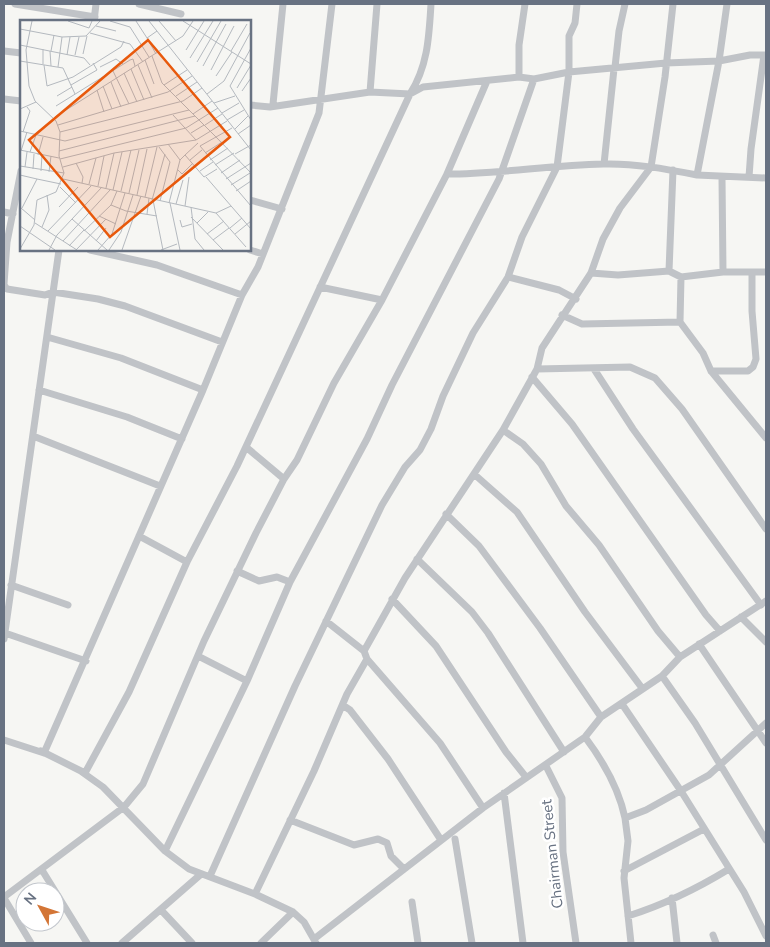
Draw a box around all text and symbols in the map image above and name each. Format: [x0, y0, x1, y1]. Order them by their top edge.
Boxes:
inset map [20, 20, 251, 251]
street label: Chairman Street [536, 798, 568, 910]
north arrow [15, 882, 65, 932]
text: N [20, 889, 41, 909]

